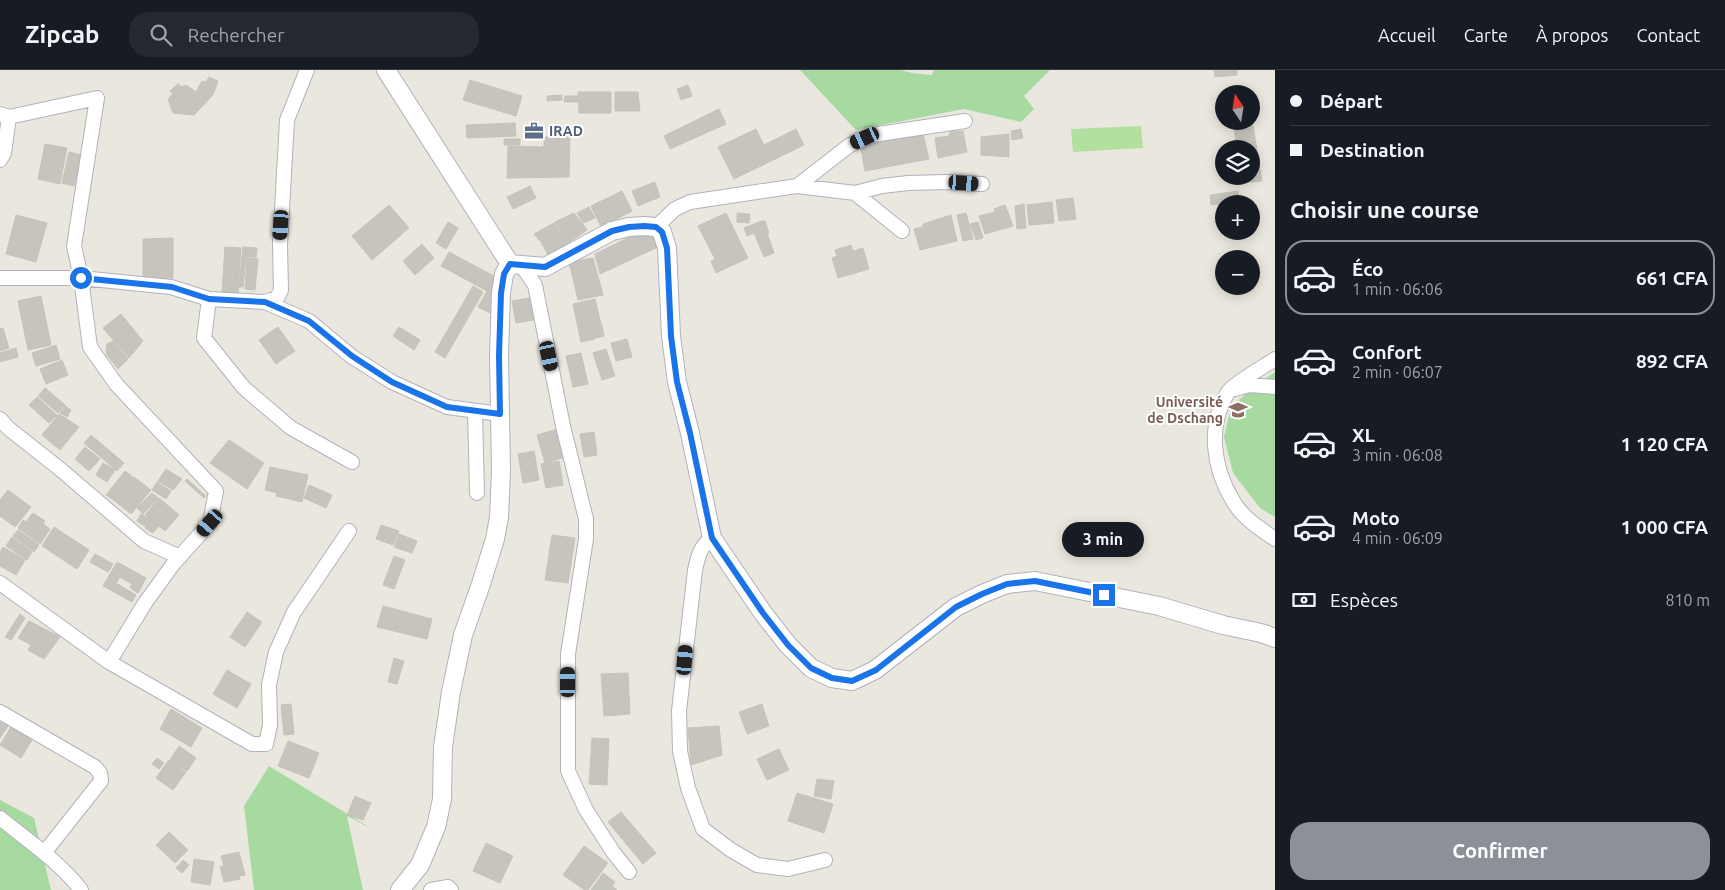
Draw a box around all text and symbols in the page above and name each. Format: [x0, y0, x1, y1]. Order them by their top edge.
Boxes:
search box [129, 12, 479, 57]
text: Zipcab [25, 21, 99, 48]
icon: search [147, 21, 175, 49]
text: Rechercher [187, 24, 284, 46]
text: Accueil [1378, 25, 1436, 45]
text: Carte [1464, 25, 1508, 45]
text: À propos [1536, 25, 1608, 45]
text: Contact [1636, 25, 1700, 45]
north arrow [1215, 85, 1260, 130]
map controls [1215, 85, 1260, 295]
text: Départ [1320, 90, 1383, 112]
office icon: IRAD [523, 120, 545, 142]
place label: IRAD [549, 123, 583, 139]
car [848, 125, 881, 151]
text: Destination [1320, 139, 1425, 161]
button: layers [1215, 140, 1260, 185]
car [948, 174, 979, 192]
button: + [1215, 195, 1260, 240]
text: Choisir une course [1290, 197, 1479, 222]
car [272, 210, 289, 240]
button: − [1215, 250, 1260, 295]
icon: car [1292, 255, 1337, 300]
text: Éco [1352, 258, 1384, 280]
route start [70, 267, 92, 289]
text: 661 CFA [1636, 267, 1708, 289]
text: 1 min · 06:06 [1352, 280, 1443, 298]
icon: car [1292, 338, 1337, 383]
car [538, 340, 559, 372]
text: Confort [1352, 341, 1422, 363]
text: 892 CFA [1636, 350, 1708, 372]
text: 2 min · 06:07 [1352, 363, 1443, 381]
place label: Université de Dschang [1147, 394, 1223, 426]
school or university icon: Université de Dschang [1227, 399, 1249, 421]
icon: car [1292, 421, 1337, 466]
text: XL [1352, 424, 1375, 446]
text: 1 120 CFA [1621, 433, 1708, 455]
text: 3 min · 06:08 [1352, 446, 1443, 464]
icon: car [1292, 504, 1337, 549]
car [194, 507, 225, 539]
text: Moto [1352, 507, 1400, 529]
text: 1 000 CFA [1621, 516, 1708, 538]
callout: 3 min [1063, 522, 1145, 558]
text: 4 min · 06:09 [1352, 529, 1443, 547]
text: 3 min [1083, 530, 1123, 548]
route end [1093, 584, 1115, 606]
icon: cash [1290, 586, 1318, 614]
text: Espèces [1330, 589, 1398, 611]
text: 810 m [1665, 591, 1710, 609]
car [676, 644, 693, 676]
car [560, 667, 575, 697]
button: Confirmer [1290, 822, 1710, 880]

